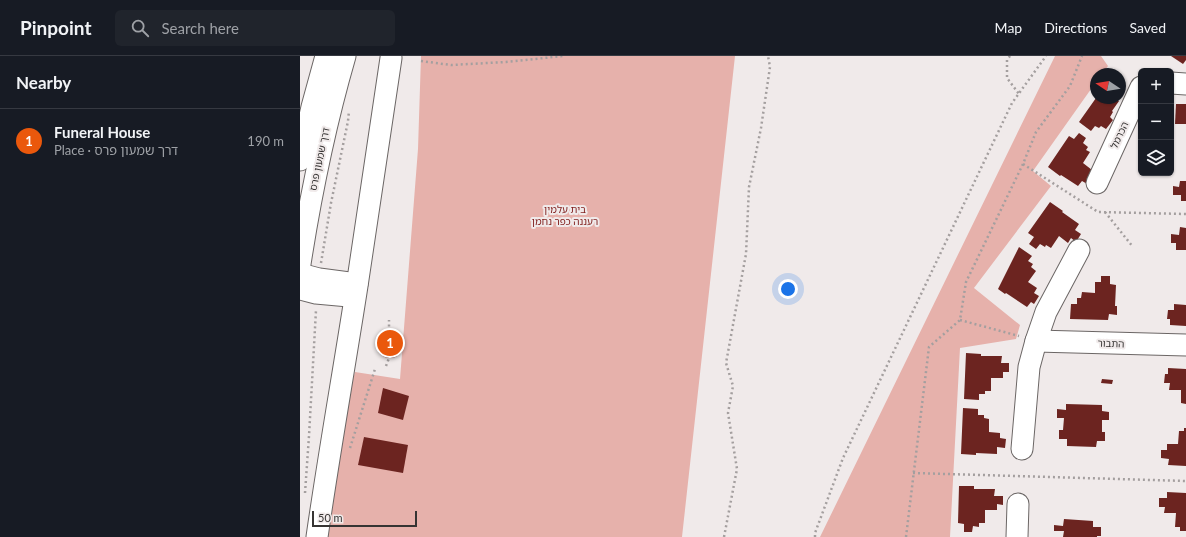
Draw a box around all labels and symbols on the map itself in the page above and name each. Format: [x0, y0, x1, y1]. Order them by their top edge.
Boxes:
north arrow [1090, 68, 1126, 104]
street label: הכרמל [1108, 120, 1130, 150]
street label: דרך שמעון פרס [306, 126, 332, 192]
park label: בית עלמין רעננה כפר נחמן [532, 203, 598, 227]
your location [778, 279, 798, 299]
pin: 1 [377, 328, 403, 358]
street label: התבור [1097, 337, 1125, 349]
scale bar [312, 509, 417, 528]

